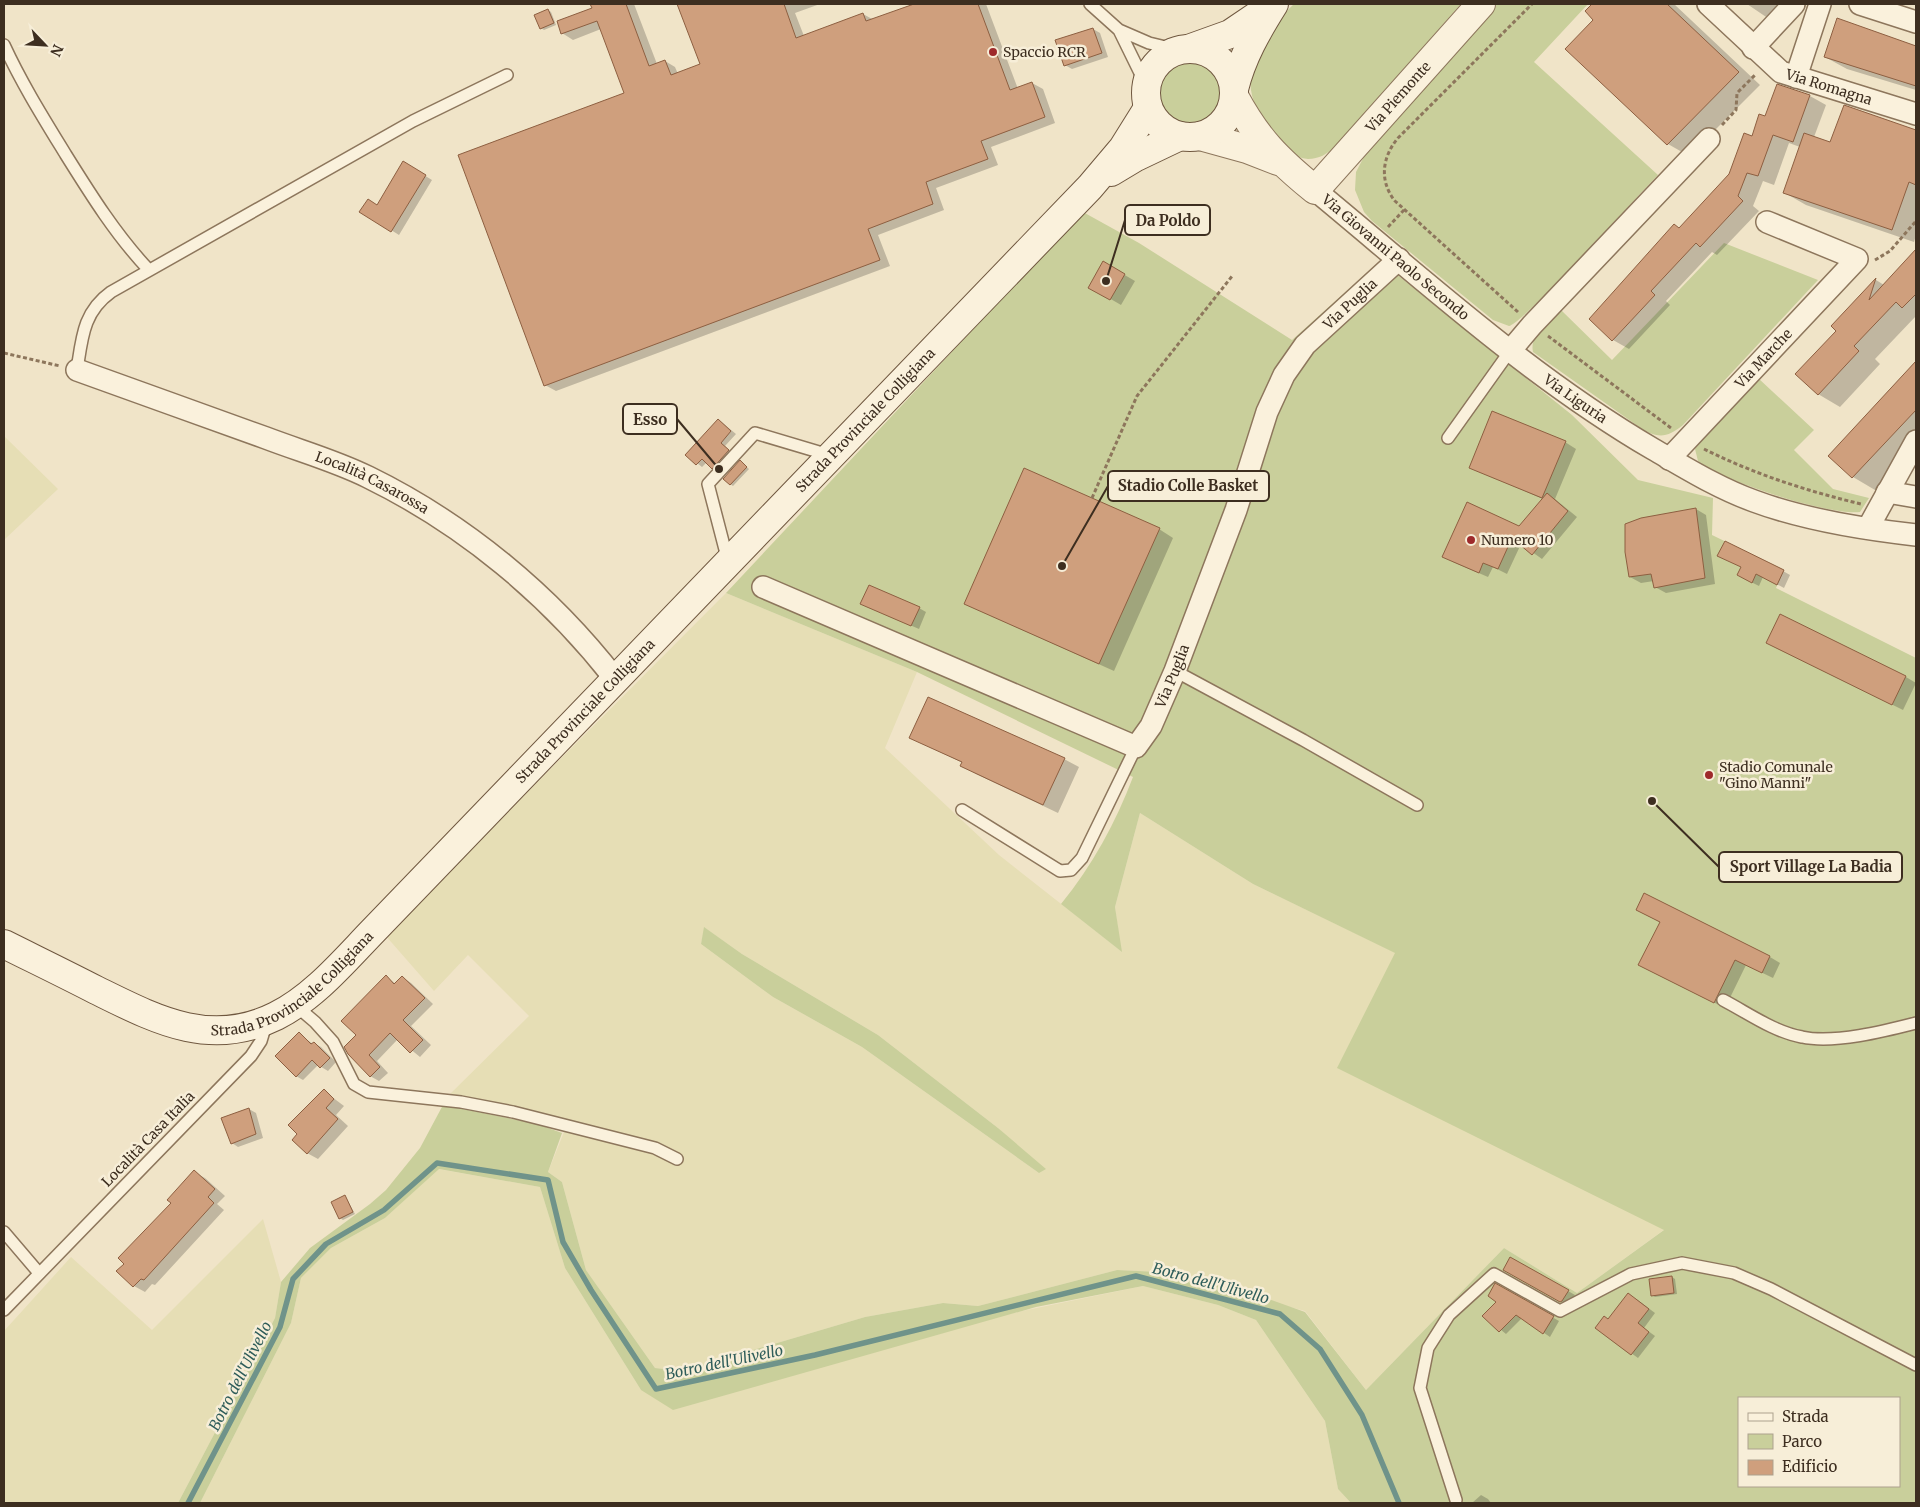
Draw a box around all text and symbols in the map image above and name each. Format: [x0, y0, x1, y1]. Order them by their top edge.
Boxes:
north arrow [20, 20, 70, 70]
text: N [46, 42, 67, 59]
place label: Spaccio RCR [1003, 43, 1086, 61]
marker: Spaccio RCR [987, 46, 999, 58]
street label: Via Piemonte [1361, 58, 1435, 137]
street label: Via Romagna [1783, 65, 1875, 109]
street label: Via Giovanni Paolo Secondo [1318, 190, 1473, 324]
callout: Da Poldo [1125, 205, 1210, 235]
text: Da Poldo [1135, 211, 1201, 230]
street label: Via Puglia [1318, 274, 1381, 334]
street label: Via Marche [1730, 325, 1796, 393]
street label: Strada Provinciale Colligiana [792, 344, 939, 496]
street label: Via Liguria [1539, 370, 1611, 427]
callout: Esso [623, 404, 677, 434]
text: Esso [633, 410, 667, 429]
street label: Località Casarossa [313, 447, 433, 518]
callout: Stadio Colle Basket [1108, 471, 1269, 501]
text: Stadio Colle Basket [1118, 476, 1258, 495]
place label: Numero 10 [1481, 531, 1554, 549]
marker: Numero 10 [1465, 534, 1477, 546]
street label: Strada Provinciale Colligiana [511, 635, 659, 787]
street label: Via Puglia [1151, 641, 1193, 711]
place label: Stadio Comunale "Gino Manni" [1719, 758, 1833, 792]
marker: Stadio Comunale "Gino Manni" [1703, 769, 1715, 781]
callout: Sport Village La Badia [1719, 852, 1902, 882]
text: Sport Village La Badia [1730, 857, 1893, 876]
street label: Strada Provinciale Colligiana [210, 927, 377, 1039]
street label: Località Casa Italia [98, 1087, 199, 1191]
water label: Botro dell'Ulivello [1151, 1258, 1271, 1308]
water label: Botro dell'Ulivello [204, 1318, 276, 1434]
water label: Botro dell'Ulivello [663, 1340, 785, 1384]
legend [1738, 1397, 1900, 1487]
text: Strada [1782, 1407, 1829, 1426]
text: Parco [1782, 1432, 1822, 1451]
text: Edificio [1782, 1457, 1838, 1476]

